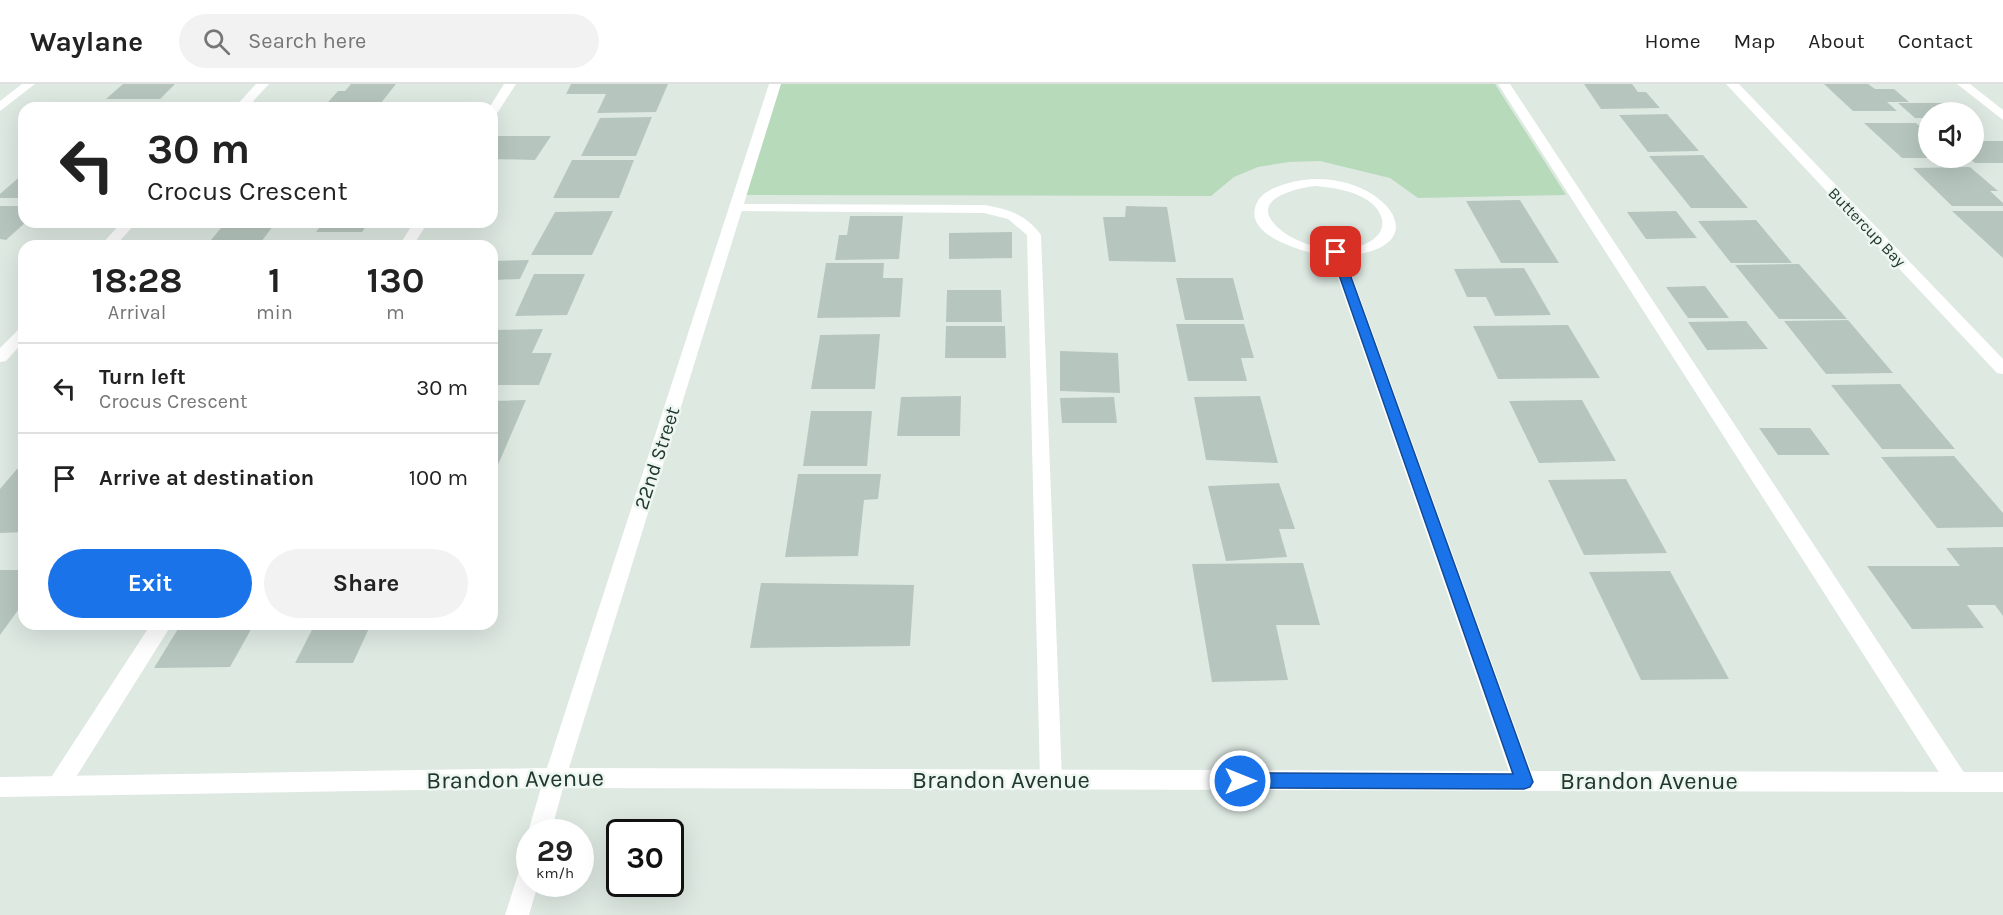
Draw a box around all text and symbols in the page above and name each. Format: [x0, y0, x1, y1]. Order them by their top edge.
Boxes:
search box [179, 14, 599, 68]
text: Waylane [30, 25, 143, 58]
icon: search [200, 25, 233, 58]
text: Search here [248, 28, 366, 54]
text: Home [1645, 29, 1701, 53]
text: Map [1734, 29, 1775, 53]
text: About [1808, 29, 1865, 53]
text: Contact [1898, 29, 1973, 53]
map controls [1918, 102, 1984, 168]
button: sound [1918, 102, 1984, 168]
text: 30 m [147, 124, 250, 174]
icon: left [48, 126, 126, 204]
text: Crocus Crescent [147, 175, 348, 207]
street label: Buttercup Bay [1824, 183, 1910, 271]
pin [1310, 226, 1361, 277]
icon: arrive [1319, 235, 1352, 268]
text: 18:28 [92, 259, 182, 301]
text: 1 [268, 259, 281, 301]
text: 130 [366, 259, 424, 301]
text: Arrival [108, 301, 166, 324]
text: min [256, 301, 293, 324]
text: m [386, 301, 405, 324]
text: Turn left [99, 364, 186, 390]
icon: left [48, 372, 81, 405]
text: 30 m [416, 375, 468, 401]
text: Crocus Crescent [99, 390, 248, 413]
street label: 22nd Street [630, 403, 685, 512]
icon: arrive [48, 462, 81, 495]
text: Arrive at destination [99, 465, 314, 491]
text: 100 m [409, 465, 468, 491]
button: Exit [48, 549, 252, 618]
button: Share [264, 549, 468, 618]
position arrow [1208, 749, 1272, 813]
street label: Brandon Avenue [426, 763, 604, 795]
street label: Brandon Avenue [912, 766, 1090, 794]
street label: Brandon Avenue [1560, 767, 1738, 795]
speed limit sign: 30 [606, 819, 684, 897]
text: 29 [537, 833, 573, 869]
text: km/h [536, 864, 574, 882]

